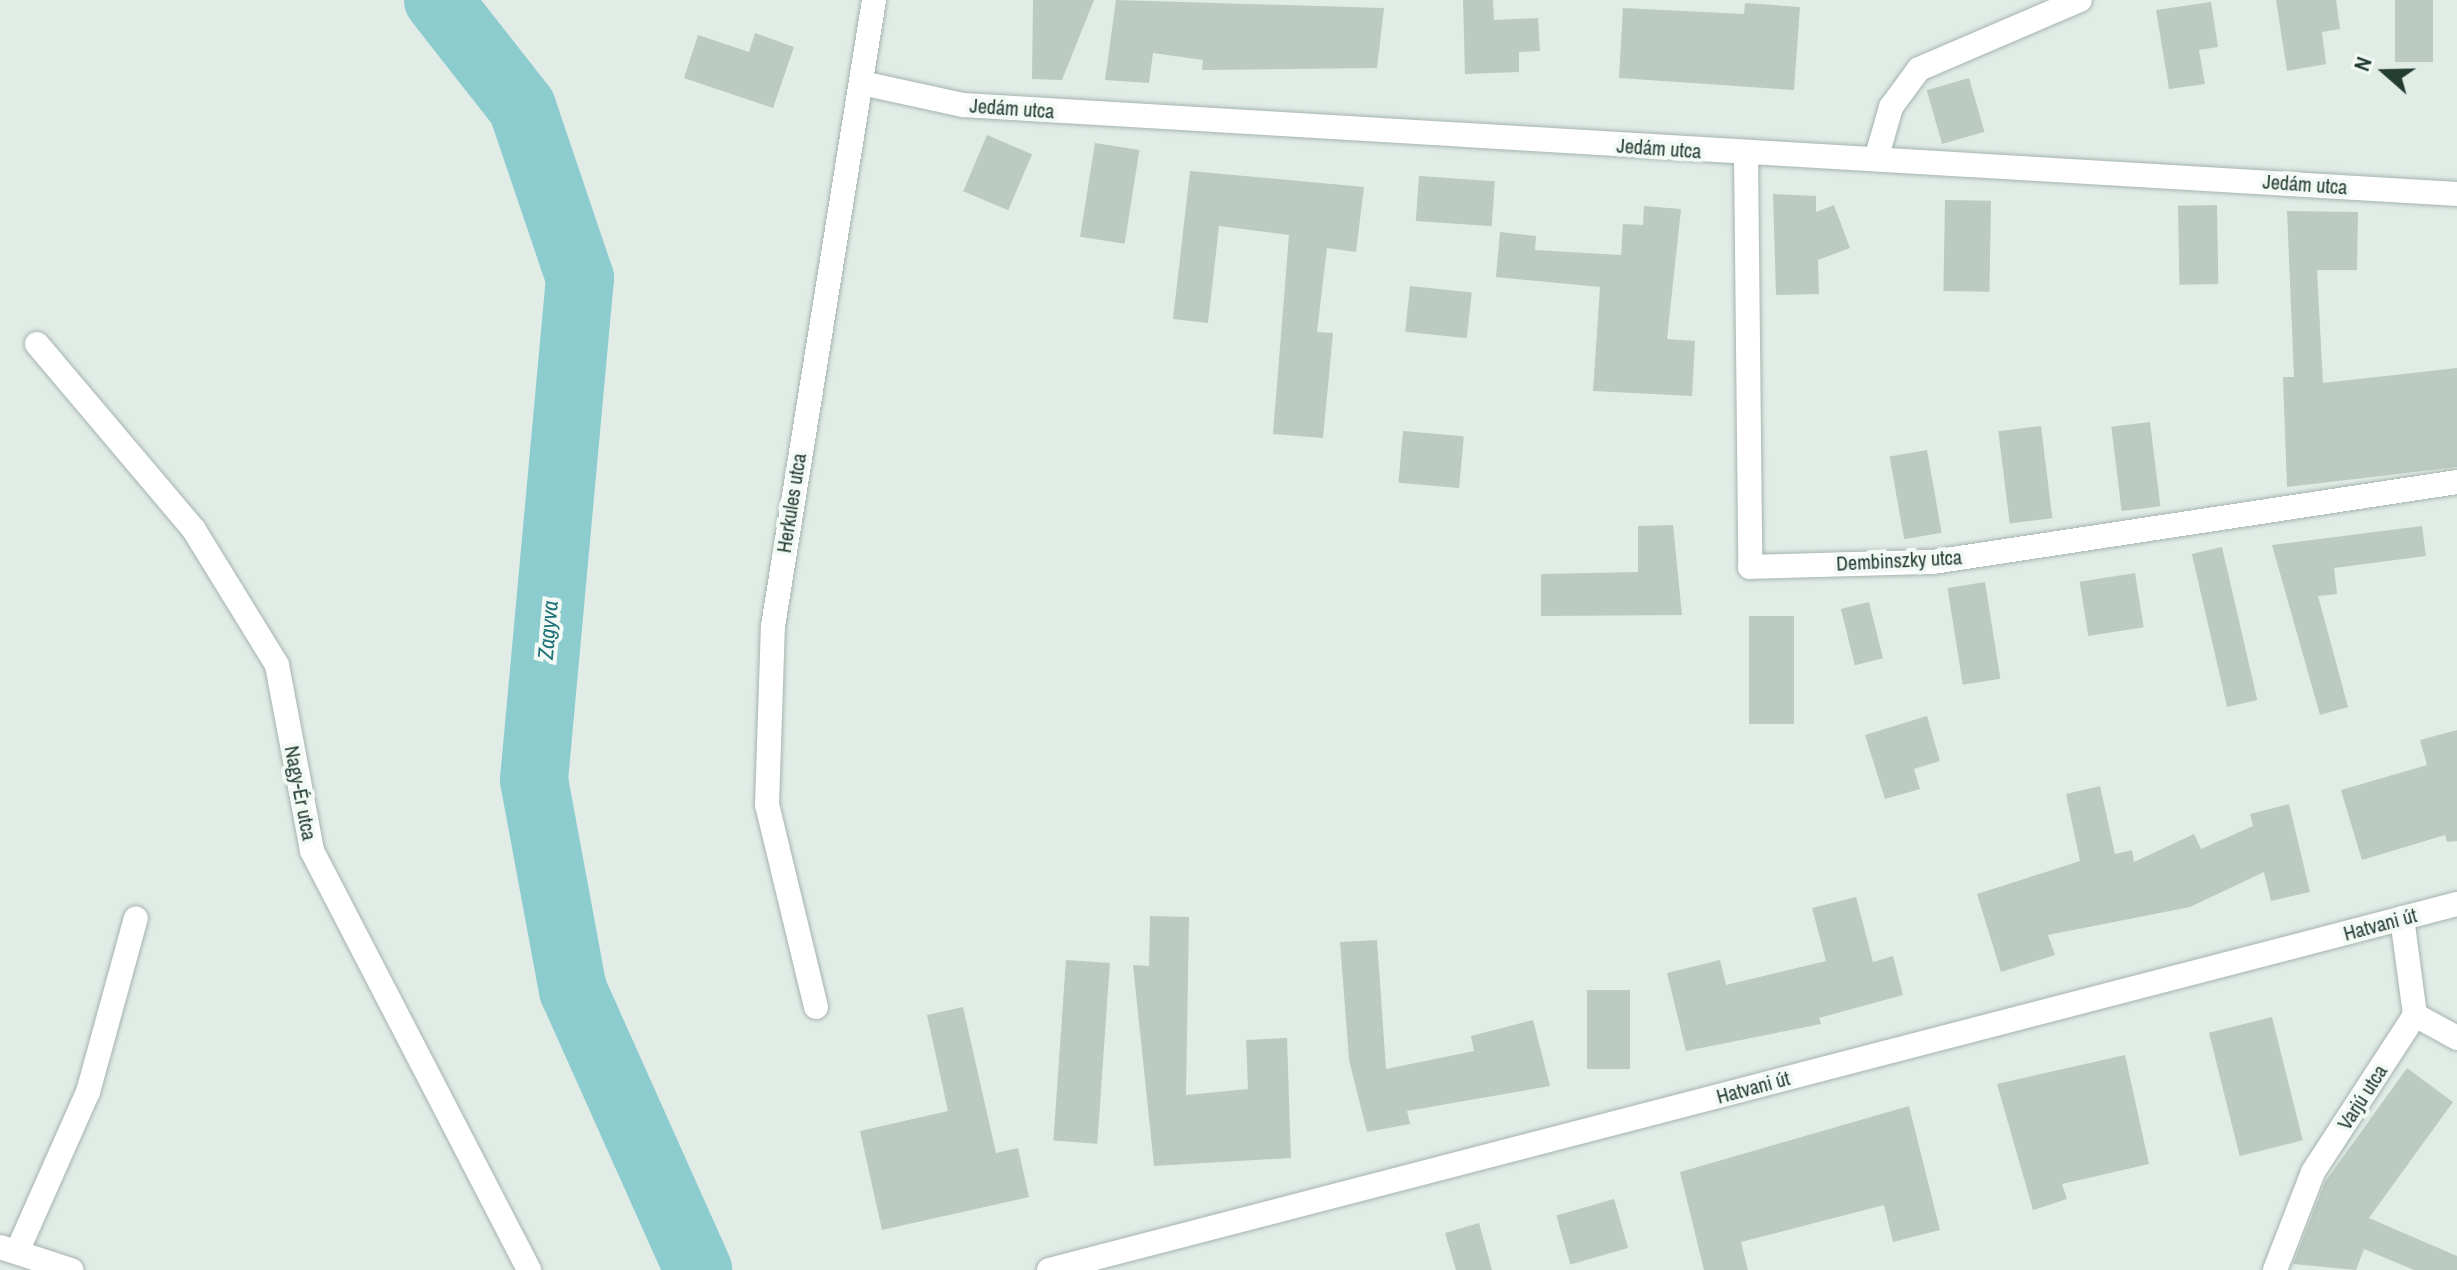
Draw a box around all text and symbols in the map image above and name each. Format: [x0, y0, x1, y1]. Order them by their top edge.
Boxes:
north arrow [2345, 32, 2425, 112]
text: N [2346, 53, 2379, 75]
street label: Jedám utca [969, 93, 1055, 123]
street label: Jedám utca [1616, 133, 1702, 163]
street label: Jedám utca [2262, 169, 2348, 199]
street label: Herkules utca [771, 452, 811, 554]
street label: Dembinszky utca [1836, 545, 1962, 575]
water label: Zagyva [532, 599, 564, 661]
street label: Nagy-Ér utca [280, 744, 322, 842]
street label: Hatvani út [2341, 903, 2419, 945]
street label: Varjú utca [2332, 1060, 2392, 1134]
street label: Hatvani út [1714, 1066, 1792, 1108]

